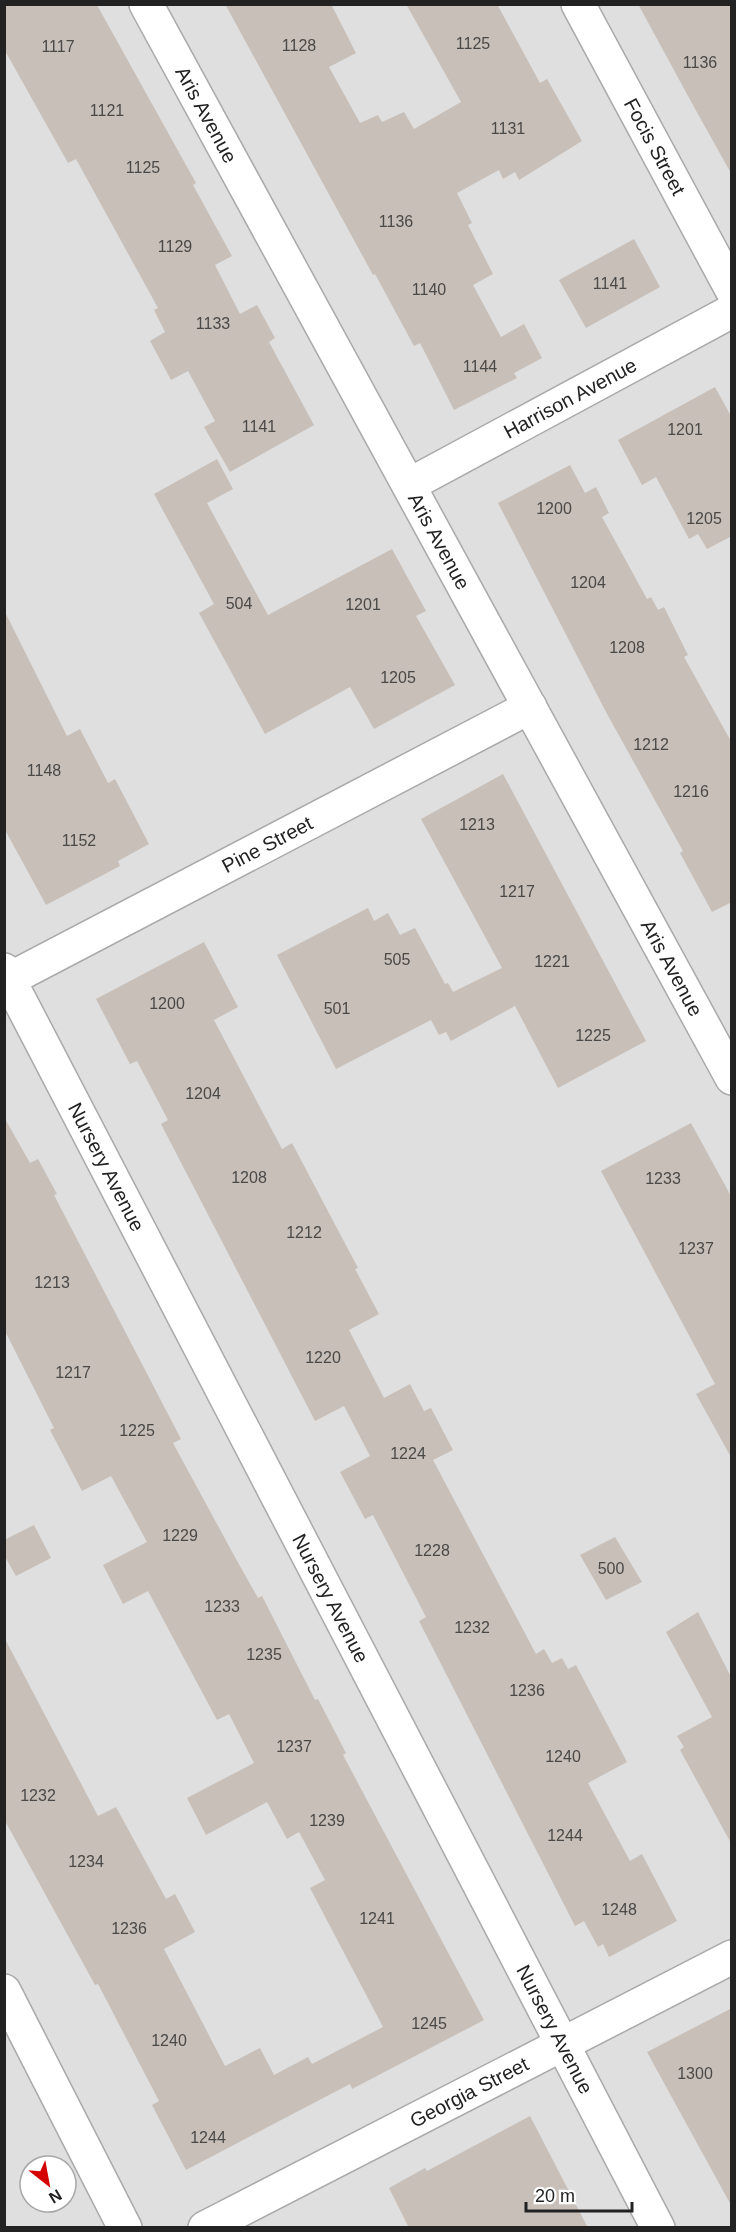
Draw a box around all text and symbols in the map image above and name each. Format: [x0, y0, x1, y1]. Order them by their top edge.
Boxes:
house number: 1125 [456, 35, 490, 52]
house number: 1128 [282, 37, 316, 54]
house number: 1117 [41, 38, 75, 55]
house number: 1136 [683, 54, 717, 71]
street label: Aris Avenue [171, 63, 241, 167]
street label: Focis Street [620, 94, 690, 199]
house number: 1121 [90, 102, 124, 119]
house number: 1131 [491, 120, 525, 137]
house number: 1125 [126, 159, 160, 176]
house number: 1136 [379, 213, 413, 230]
house number: 1129 [158, 238, 192, 255]
house number: 1141 [593, 275, 627, 292]
house number: 1140 [412, 281, 446, 298]
house number: 1133 [196, 315, 230, 332]
street label: Harrison Avenue [500, 354, 640, 443]
house number: 1144 [463, 358, 497, 375]
house number: 1141 [242, 418, 276, 435]
house number: 1201 [667, 421, 703, 438]
street label: Aris Avenue [404, 489, 474, 593]
house number: 1200 [536, 500, 572, 517]
house number: 1205 [686, 510, 722, 527]
house number: 1204 [570, 574, 606, 591]
house number: 504 [226, 595, 252, 612]
house number: 1201 [345, 596, 381, 613]
house number: 1208 [609, 639, 645, 656]
house number: 1205 [380, 669, 416, 686]
house number: 1212 [633, 736, 669, 753]
house number: 1148 [27, 762, 61, 779]
house number: 1216 [673, 783, 709, 800]
street label: Pine Street [218, 812, 317, 877]
house number: 1213 [459, 816, 495, 833]
house number: 1152 [62, 832, 96, 849]
house number: 1217 [499, 883, 535, 900]
street label: Aris Avenue [637, 916, 707, 1020]
house number: 505 [384, 951, 410, 968]
house number: 1221 [534, 953, 570, 970]
house number: 1200 [149, 995, 185, 1012]
house number: 501 [324, 1000, 350, 1017]
house number: 1225 [575, 1027, 611, 1044]
house number: 1204 [185, 1085, 221, 1102]
street label: Nursery Avenue [64, 1099, 149, 1235]
house number: 1208 [231, 1169, 267, 1186]
house number: 1233 [645, 1170, 681, 1187]
house number: 1212 [286, 1224, 322, 1241]
house number: 1237 [678, 1240, 714, 1257]
house number: 1213 [34, 1274, 70, 1291]
house number: 1220 [305, 1349, 341, 1366]
house number: 1217 [55, 1364, 91, 1381]
house number: 1225 [119, 1422, 155, 1439]
house number: 1224 [390, 1445, 426, 1462]
house number: 1229 [162, 1527, 198, 1544]
street label: Nursery Avenue [288, 1530, 373, 1666]
house number: 1228 [414, 1542, 450, 1559]
house number: 500 [598, 1560, 624, 1577]
house number: 1233 [204, 1598, 240, 1615]
house number: 1232 [454, 1619, 490, 1636]
house number: 1235 [246, 1646, 282, 1663]
house number: 1236 [509, 1682, 545, 1699]
house number: 1237 [276, 1738, 312, 1755]
house number: 1240 [545, 1748, 581, 1765]
house number: 1232 [20, 1787, 56, 1804]
house number: 1239 [309, 1812, 345, 1829]
house number: 1244 [547, 1827, 583, 1844]
house number: 1234 [68, 1853, 104, 1870]
house number: 1248 [601, 1901, 637, 1918]
house number: 1241 [359, 1910, 395, 1927]
house number: 1236 [111, 1920, 147, 1937]
street label: Nursery Avenue [512, 1961, 597, 2097]
house number: 1245 [411, 2015, 447, 2032]
house number: 1240 [151, 2032, 187, 2049]
street label: Georgia Street [406, 2052, 532, 2132]
house number: 1300 [677, 2065, 713, 2082]
house number: 1244 [190, 2129, 226, 2146]
north arrow [18, 2154, 78, 2214]
scale bar [526, 2175, 632, 2213]
text: N [46, 2186, 65, 2207]
text: 20 m [535, 2186, 575, 2206]

